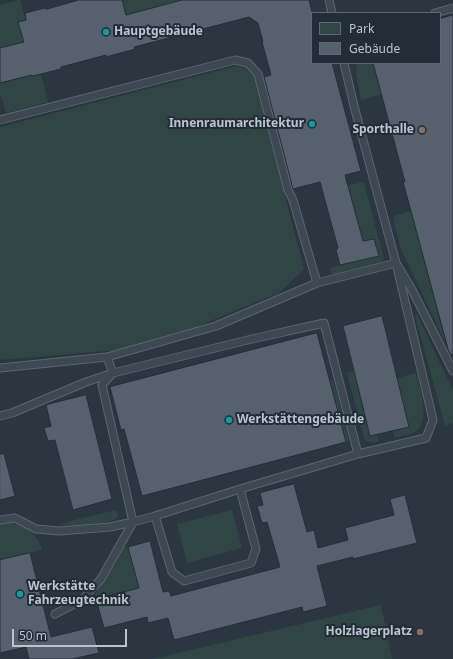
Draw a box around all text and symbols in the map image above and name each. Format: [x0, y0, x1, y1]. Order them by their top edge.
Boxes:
legend [311, 12, 441, 64]
text: Park [349, 20, 374, 37]
place label: Hauptgebäude [114, 25, 203, 39]
marker: Hauptgebäude [101, 27, 111, 37]
text: Gebäude [349, 40, 400, 57]
place label: Innenraumarchitektur [169, 117, 304, 131]
marker: Innenraumarchitektur [307, 119, 317, 129]
place label: Sporthalle [352, 123, 414, 137]
marker: Sporthalle [417, 125, 427, 135]
place label: Werkstättengebäude [237, 413, 364, 427]
marker: Werkstättengebäude [224, 415, 234, 425]
place label: Werkstätte Fahrzeugtechnik [28, 580, 129, 608]
marker: Werkstätte Fahrzeugtechnik [15, 589, 25, 599]
scale bar [14, 621, 129, 647]
place label: Holzlagerplatz [325, 625, 412, 639]
text: 50 m [19, 627, 47, 644]
marker: Holzlagerplatz [415, 627, 425, 637]

